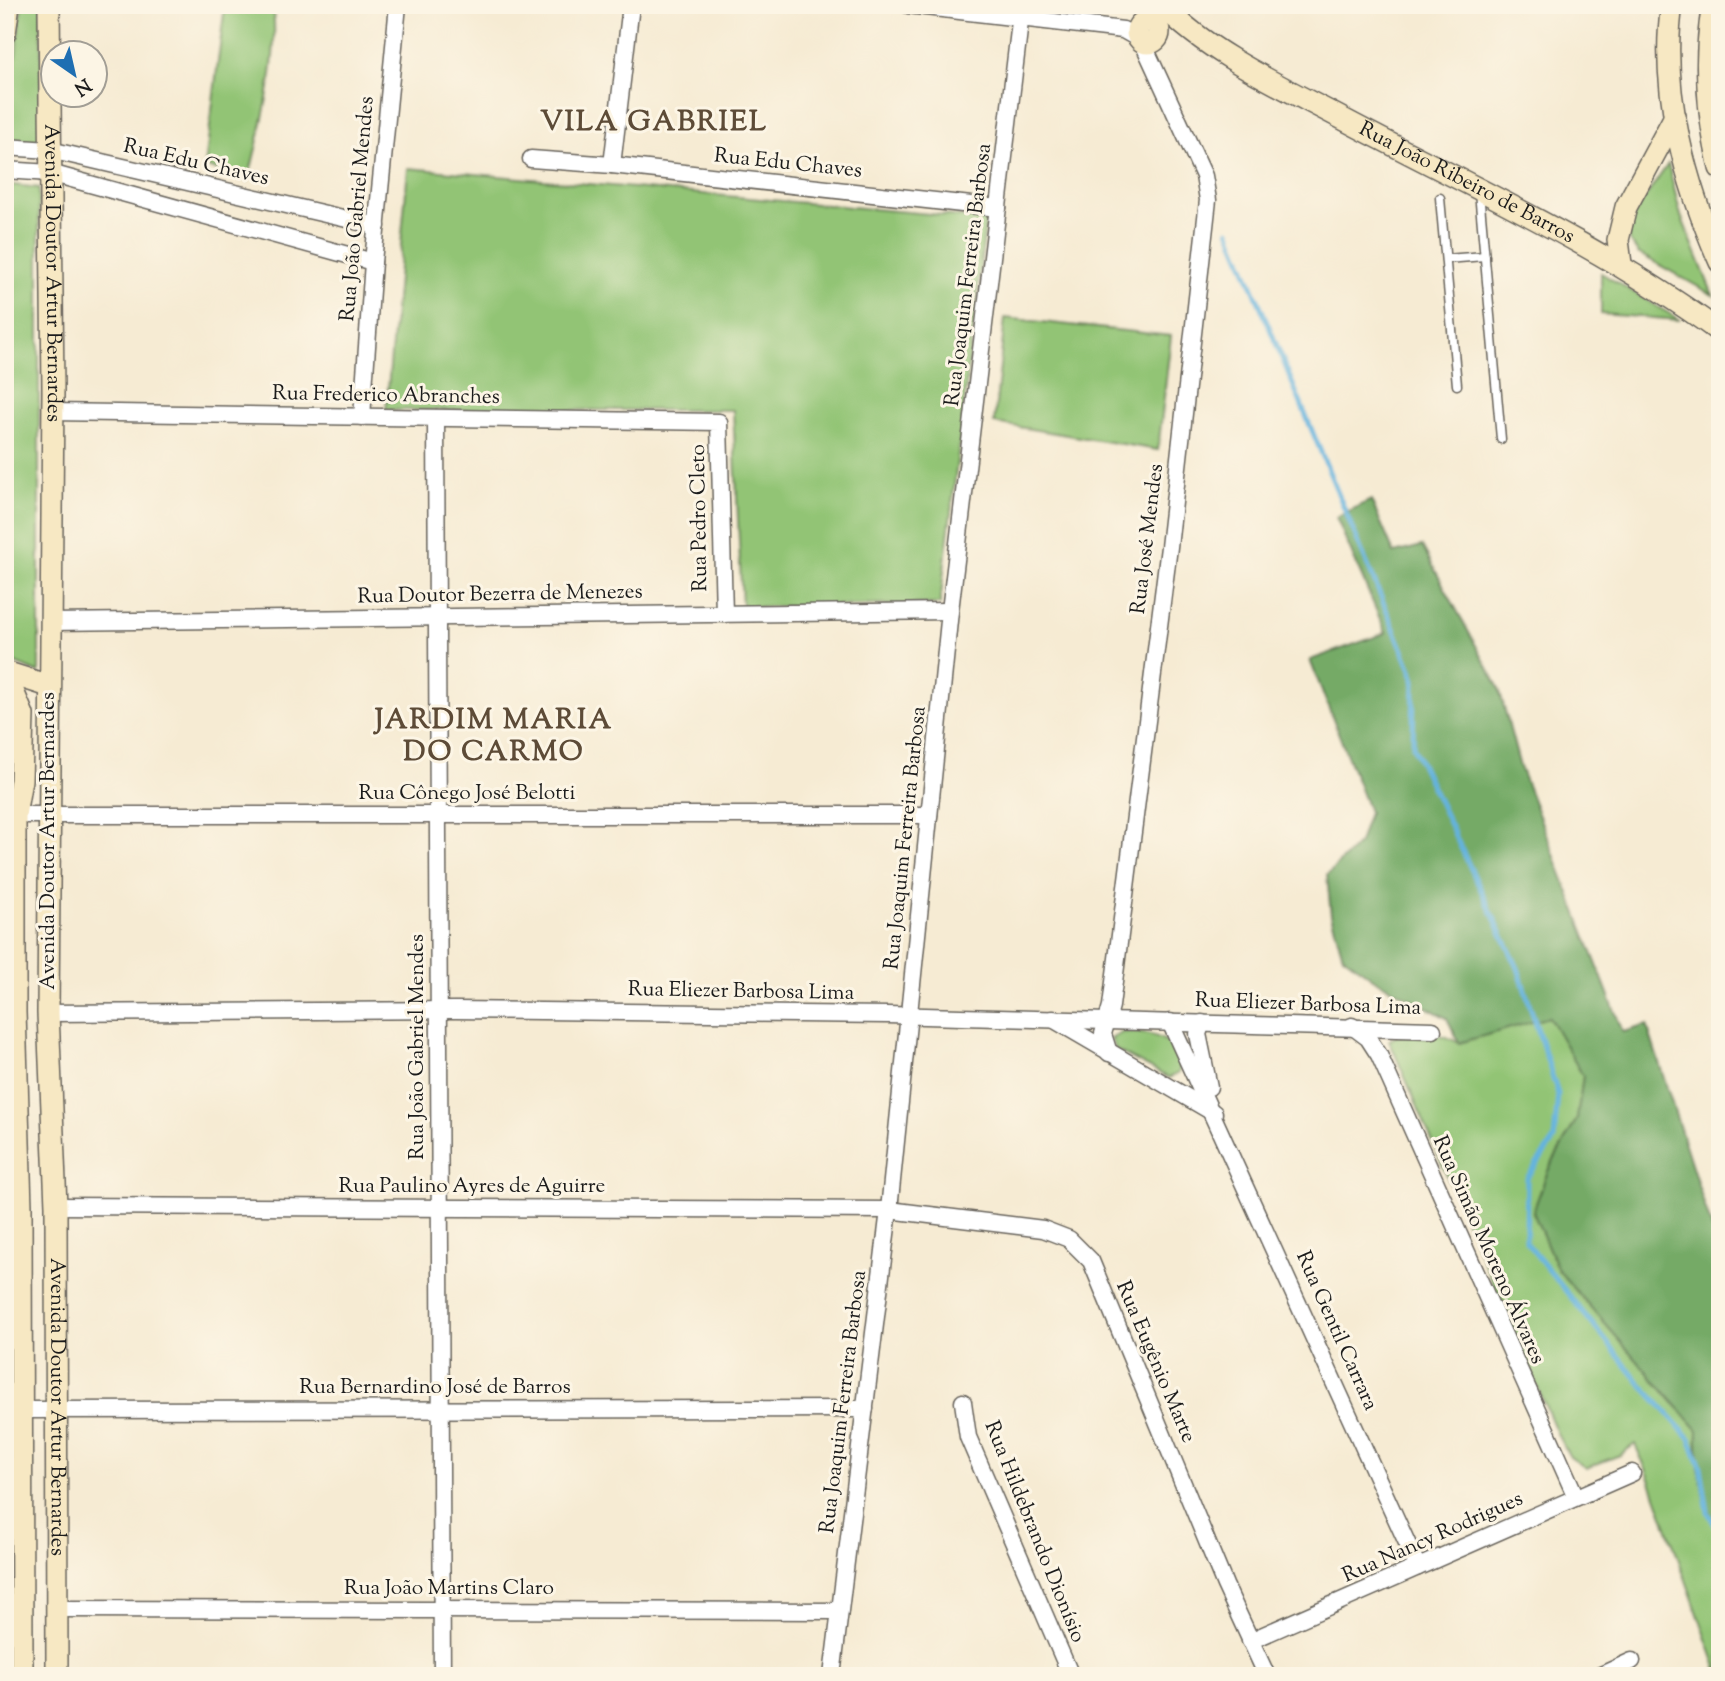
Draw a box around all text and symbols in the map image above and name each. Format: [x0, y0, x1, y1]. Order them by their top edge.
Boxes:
north arrow [38, 38, 108, 108]
text: N [68, 71, 96, 101]
street label: Rua João Gabriel Mendes [333, 95, 383, 323]
district label: VILA GABRIEL [540, 103, 768, 143]
street label: Rua João Ribeiro de Barros [1353, 115, 1580, 252]
street label: Avenida Doutor Artur Bernardes [35, 124, 68, 422]
street label: Rua Edu Chaves [120, 132, 272, 194]
street label: Rua Edu Chaves [712, 141, 864, 187]
street label: Rua Joaquim Ferreira Barbosa [938, 141, 1000, 408]
street label: Rua Frederico Abranches [272, 379, 500, 413]
street label: Rua Pedro Cleto [684, 444, 716, 592]
street label: Rua José Mendes [1124, 462, 1172, 616]
street label: Rua Doutor Bezerra de Menezes [357, 578, 643, 612]
street label: Avenida Doutor Artur Bernardes [34, 692, 64, 990]
district label: JARDIM MARIA DO CARMO [373, 701, 613, 773]
street label: Rua Joaquim Ferreira Barbosa [877, 704, 935, 971]
street label: Rua Cônego José Belotti [359, 779, 576, 809]
street label: Rua João Gabriel Mendes [403, 934, 433, 1160]
street label: Rua Eliezer Barbosa Lima [628, 975, 855, 1009]
street label: Rua Eliezer Barbosa Lima [1194, 986, 1422, 1024]
street label: Rua Simão Moreno Álvares [1424, 1131, 1552, 1369]
street label: Rua Paulino Ayres de Aguirre [339, 1172, 605, 1202]
street label: Rua Gentil Carrara [1287, 1246, 1385, 1416]
street label: Avenida Doutor Artur Bernardes [41, 1258, 72, 1556]
street label: Rua Joaquim Ferreira Barbosa [813, 1268, 875, 1535]
street label: Rua Eugênio Marte [1107, 1276, 1203, 1448]
street label: Rua Bernardino José de Barros [299, 1373, 571, 1403]
street label: Rua Hildebrando Dionísio [976, 1417, 1092, 1647]
street label: Rua Nancy Rodrigues [1338, 1485, 1528, 1591]
street label: Rua João Martins Claro [344, 1574, 554, 1604]

